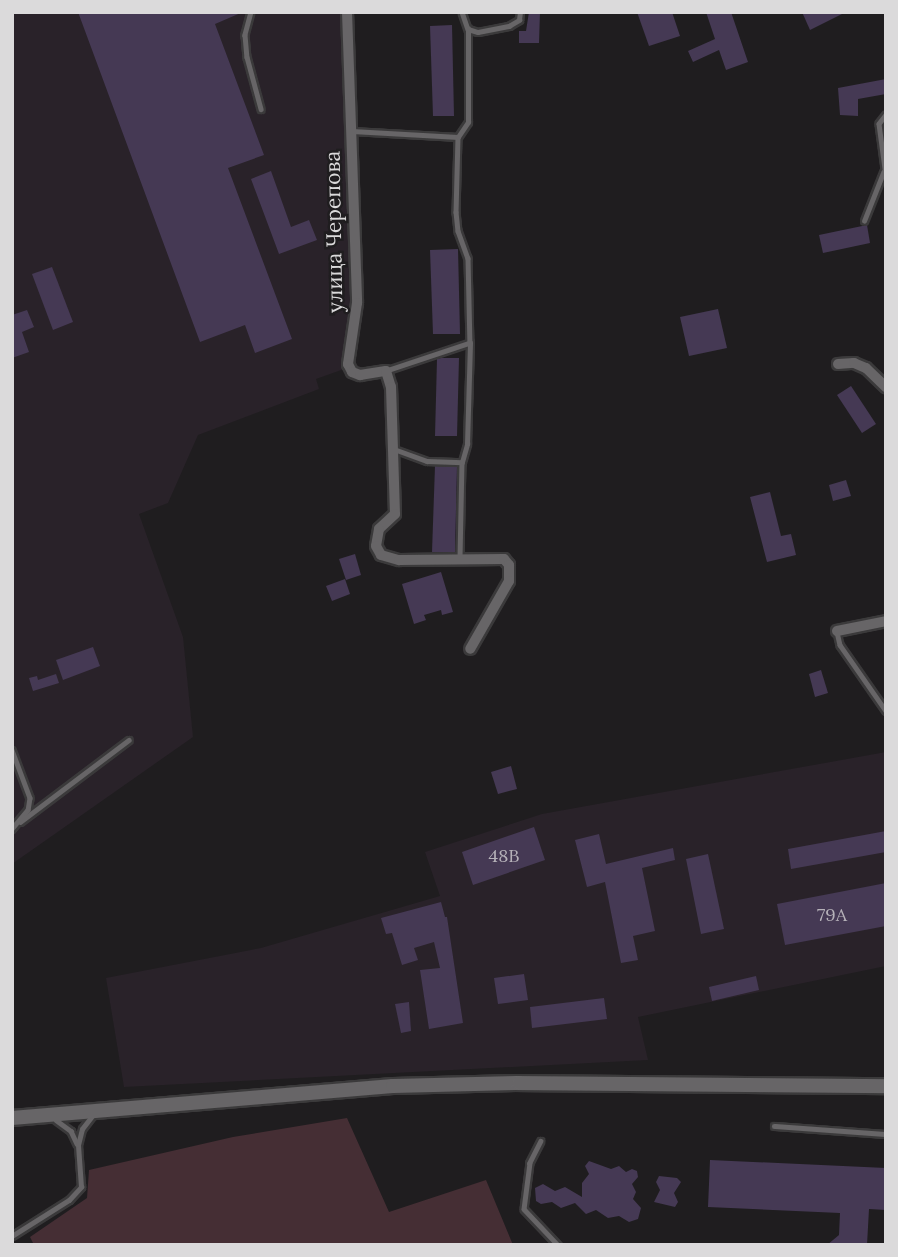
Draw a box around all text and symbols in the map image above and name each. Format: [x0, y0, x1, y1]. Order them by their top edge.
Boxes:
street label: улица Черепова [320, 151, 348, 313]
house number: 48В [488, 845, 520, 867]
house number: 79А [817, 904, 847, 926]

